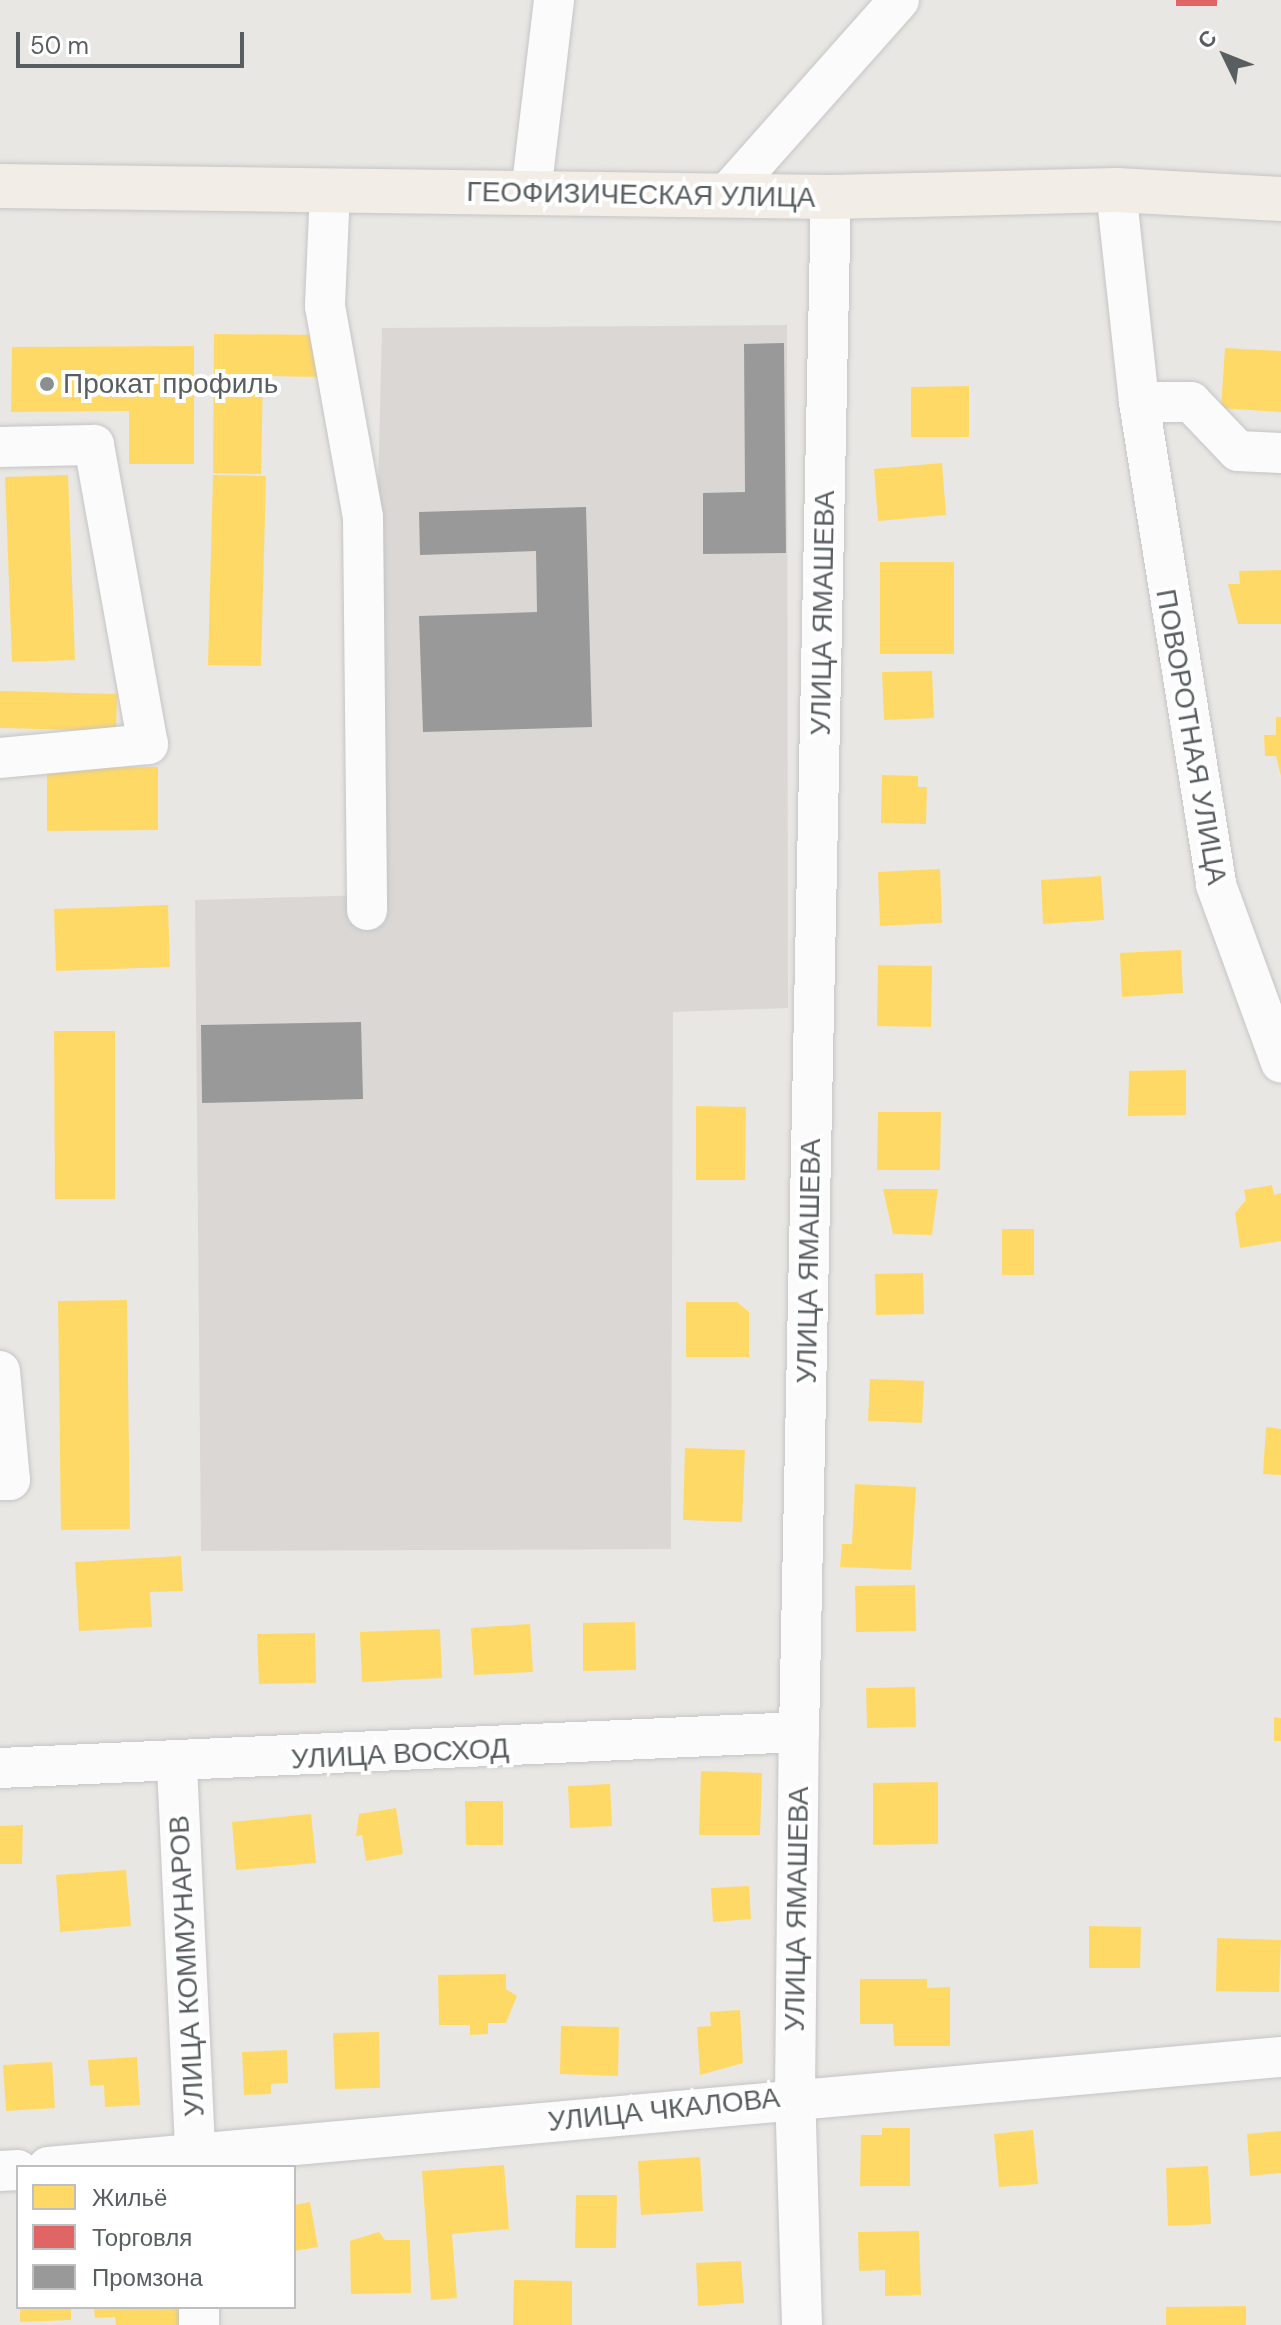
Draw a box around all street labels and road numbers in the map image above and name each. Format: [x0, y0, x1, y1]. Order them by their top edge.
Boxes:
street label: ГЕОФИЗИЧЕСКАЯ УЛИЦА [466, 175, 816, 215]
street label: УЛИЦА ЯМАШЕВА [804, 490, 842, 736]
street label: ПОВОРОТНАЯ УЛИЦА [1148, 587, 1234, 887]
street label: УЛИЦА ЯМАШЕВА [790, 1138, 828, 1384]
street label: УЛИЦА ВОСХОД [290, 1732, 510, 1776]
street label: УЛИЦА ЯМАШЕВА [778, 1786, 816, 2032]
street label: УЛИЦА КОММУНАРОВ [162, 1814, 212, 2118]
street label: УЛИЦА ЧКАЛОВА [546, 2081, 782, 2139]

